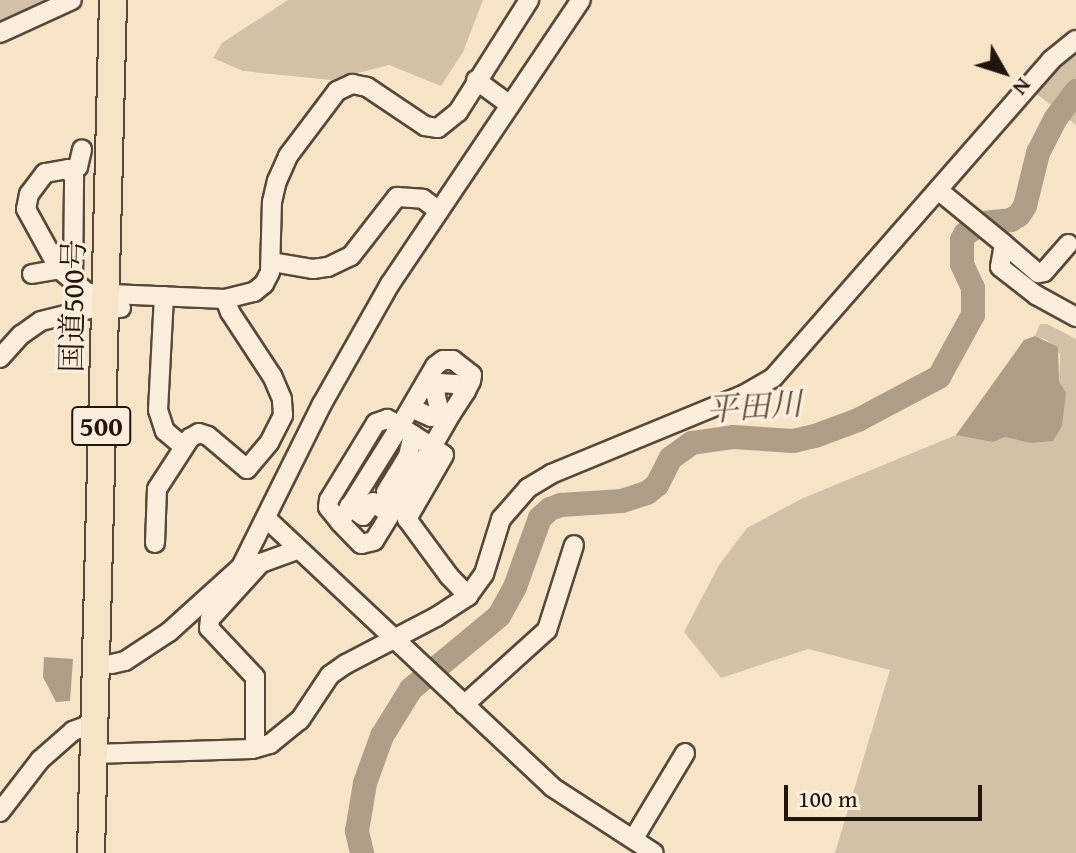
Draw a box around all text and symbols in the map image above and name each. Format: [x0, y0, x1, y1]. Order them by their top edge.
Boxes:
north arrow [964, 32, 1044, 112]
text: N [1006, 71, 1040, 103]
street label: 国道500号 [53, 239, 91, 373]
water label: 平田川 [705, 384, 803, 430]
road number: 500 [71, 402, 131, 450]
scale bar [788, 769, 986, 819]
text: 100 m [798, 781, 858, 816]

